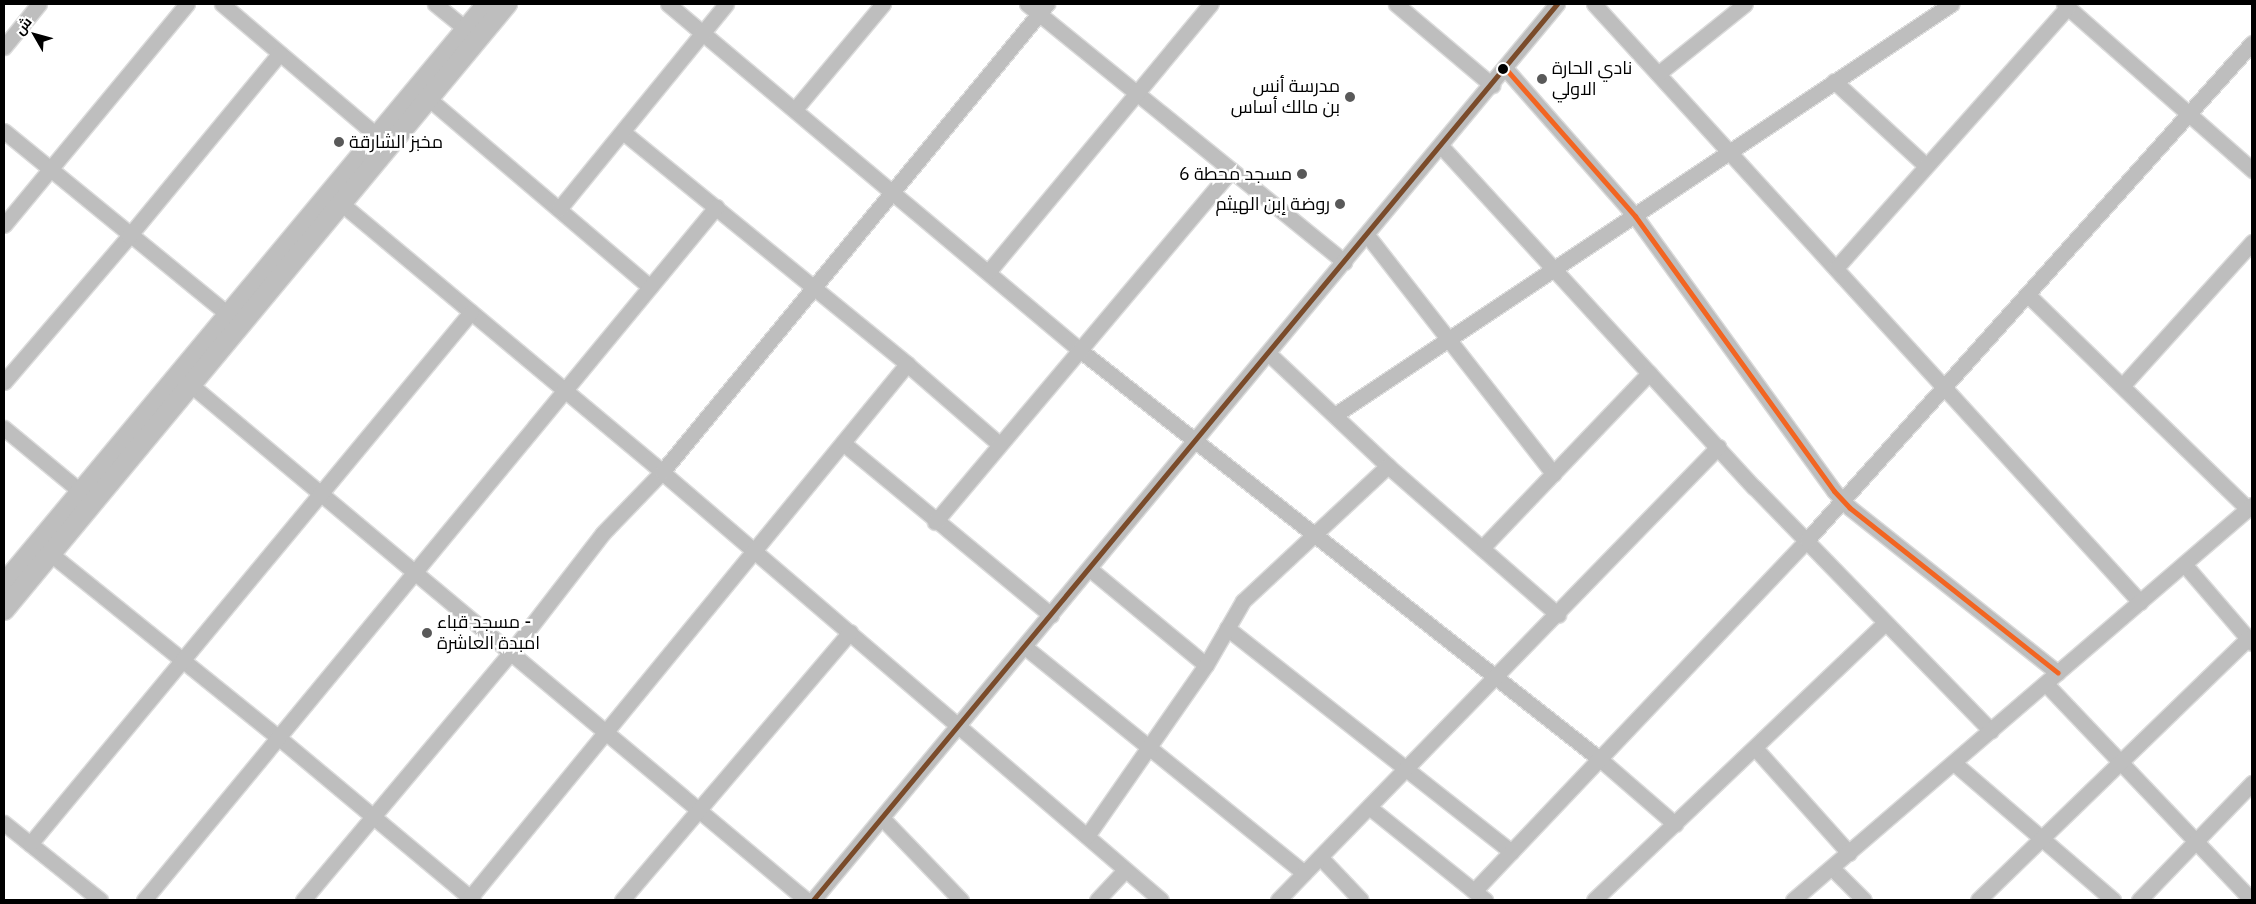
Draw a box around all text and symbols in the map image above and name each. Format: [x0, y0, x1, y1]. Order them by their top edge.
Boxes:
north arrow [10, 10, 60, 60]
text: ش [11, 13, 36, 38]
place label: نادي الحارة الاولي [1552, 58, 1632, 100]
unlabelled marker [1498, 64, 1508, 74]
marker: نادي الحارة الاولي [1536, 73, 1548, 85]
place label: مدرسة أنس بن مالك أساس [1231, 76, 1340, 118]
marker: مدرسة أنس بن مالك أساس [1344, 91, 1356, 103]
place label: مخبز الشارقة [349, 131, 443, 153]
marker: مخبز الشارقة [333, 136, 345, 148]
place label: مسجد محطة 6 [1179, 163, 1292, 185]
marker: مسجد محطة 6 [1296, 168, 1308, 180]
place label: روضة إبن الهيثم [1215, 193, 1330, 215]
marker: روضة إبن الهيثم [1334, 198, 1346, 210]
place label: مسجد قباء - امبدة العاشرة [437, 612, 540, 654]
marker: مسجد قباء - امبدة العاشرة [421, 627, 433, 639]

